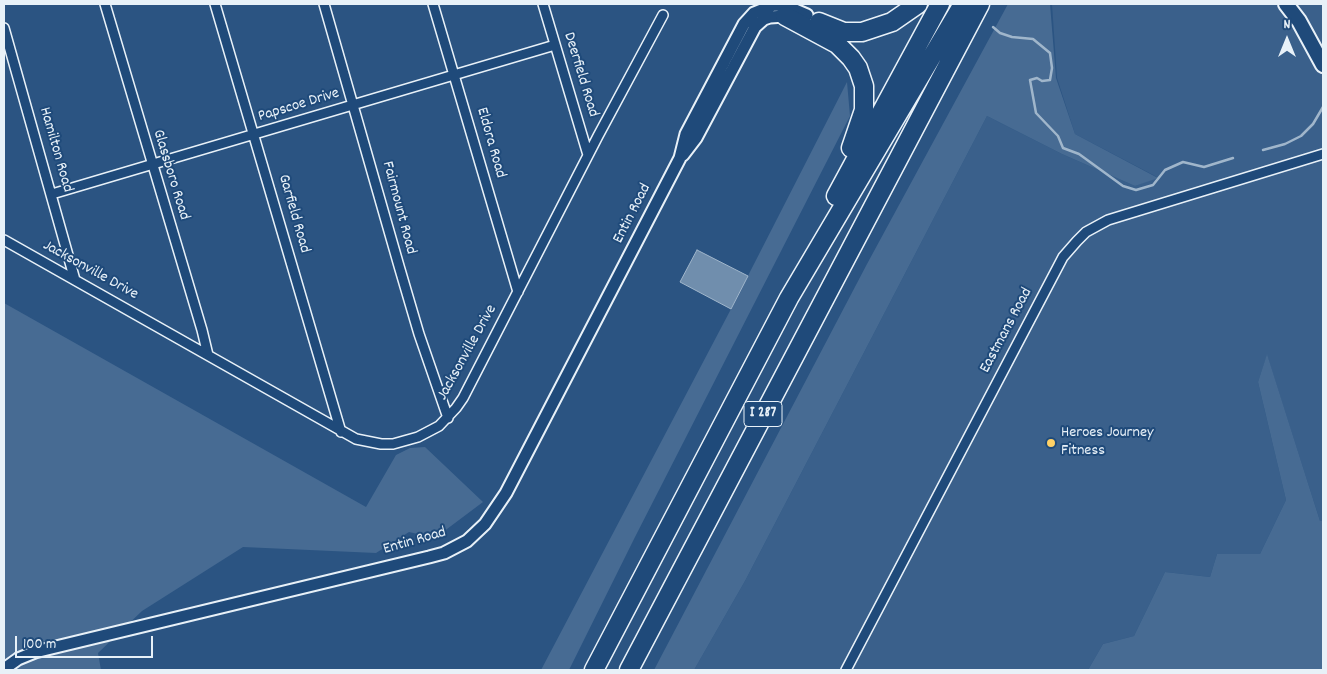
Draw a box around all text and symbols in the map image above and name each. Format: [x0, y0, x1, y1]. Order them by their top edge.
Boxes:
north arrow [1262, 15, 1312, 65]
text: N [1284, 15, 1290, 35]
street label: Deerfield Road [558, 30, 602, 120]
street label: Papscoe Drive [256, 85, 342, 127]
street label: Hamilton Road [34, 105, 76, 195]
street label: Eldora Road [471, 105, 509, 181]
street label: Glassboro Road [147, 127, 193, 223]
street label: Fairmount Road [376, 159, 420, 257]
street label: Garfield Road [273, 172, 313, 256]
street label: Entin Road [610, 181, 656, 247]
street label: Jacksonville Drive [39, 237, 141, 305]
street label: Eastmans Road [977, 285, 1037, 377]
street label: Jacksonville Drive [434, 302, 502, 404]
road number: I 287 [744, 402, 782, 426]
place label: Heroes Journey Fitness [1061, 424, 1153, 462]
marker: Heroes Journey Fitness [1045, 437, 1057, 449]
street label: Entin Road [381, 524, 449, 560]
scale bar [18, 626, 155, 658]
text: 100 m [23, 634, 56, 656]

